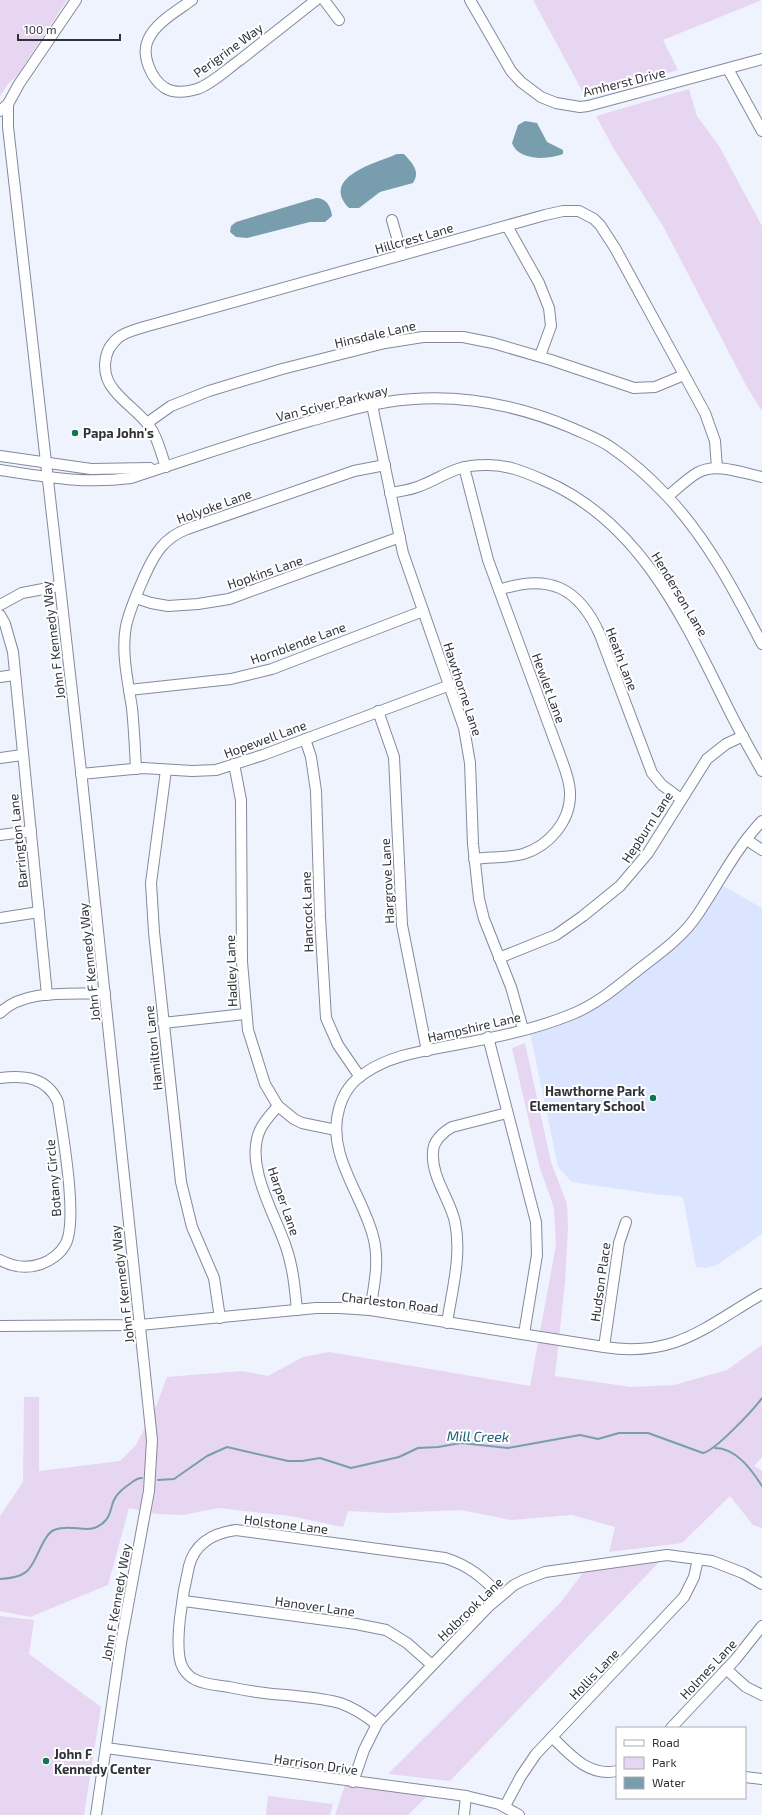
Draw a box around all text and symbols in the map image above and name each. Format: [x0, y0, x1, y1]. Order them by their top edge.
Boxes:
scale bar [18, 16, 120, 42]
street label: Perigrine Way [190, 19, 266, 81]
text: 100 m [24, 22, 56, 36]
street label: Amherst Drive [581, 64, 667, 100]
street label: Hillcrest Lane [373, 219, 455, 257]
street label: Hinsdale Lane [333, 317, 417, 351]
street label: Van Sciver Parkway [274, 381, 390, 425]
place label: Papa John's [83, 425, 154, 441]
marker: Papa John's [70, 428, 80, 438]
street label: Holyoke Lane [174, 485, 254, 527]
street label: Henderson Lane [649, 549, 711, 639]
street label: Hopkins Lane [225, 552, 305, 592]
street label: John F Kennedy Way [38, 580, 68, 700]
street label: Hornblende Lane [248, 618, 348, 668]
street label: Heath Lane [603, 625, 641, 693]
street label: Hawthorne Lane [440, 640, 486, 738]
street label: Hewlet Lane [529, 651, 569, 725]
street label: Hopewell Lane [221, 717, 309, 761]
street label: Hepburn Lane [618, 788, 676, 866]
street label: Barrington Lane [5, 793, 31, 889]
street label: Hargrove Lane [377, 838, 397, 924]
street label: Hancock Lane [298, 871, 316, 953]
street label: John F Kennedy Way [75, 902, 103, 1022]
street label: Hadley Lane [222, 935, 240, 1007]
street label: Hamilton Lane [141, 1005, 165, 1091]
street label: Hampshire Lane [426, 1008, 522, 1046]
place label: Hawthorne Park Elementary School [529, 1083, 646, 1114]
marker: Hawthorne Park Elementary School [648, 1093, 658, 1103]
street label: Botany Circle [42, 1139, 64, 1217]
street label: Harper Lane [265, 1164, 303, 1238]
street label: John F Kennedy Way [107, 1224, 137, 1344]
street label: Hudson Place [587, 1241, 613, 1323]
street label: Charleston Road [341, 1288, 439, 1316]
water label: Mill Creek [447, 1427, 509, 1445]
street label: Holstone Lane [243, 1511, 329, 1537]
street label: John F Kennedy Way [98, 1542, 134, 1662]
street label: Holbrook Lane [434, 1574, 506, 1644]
street label: Hanover Lane [274, 1592, 356, 1620]
street label: Holmes Lane [676, 1636, 740, 1702]
street label: Hollis Lane [566, 1645, 622, 1703]
legend [616, 1727, 746, 1799]
text: Road [652, 1735, 680, 1749]
place label: John F Kennedy Center [54, 1746, 151, 1777]
street label: Harrison Drive [273, 1750, 359, 1778]
text: Park [652, 1755, 677, 1769]
marker: John F Kennedy Center [41, 1756, 51, 1766]
text: Water [652, 1775, 686, 1789]

